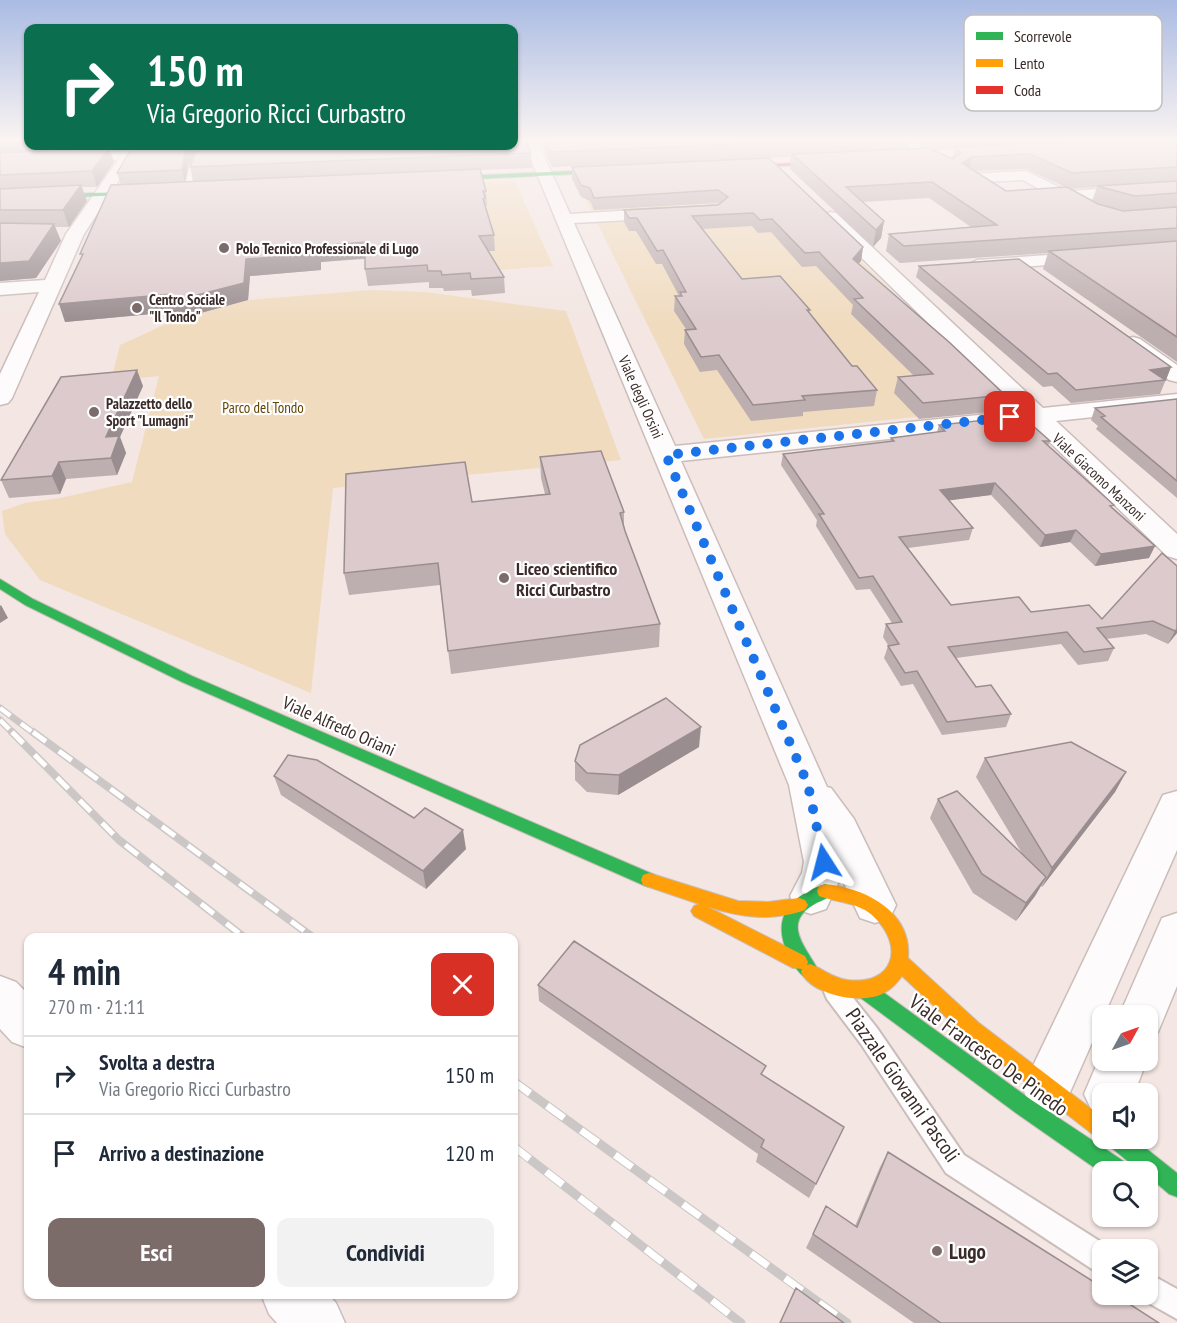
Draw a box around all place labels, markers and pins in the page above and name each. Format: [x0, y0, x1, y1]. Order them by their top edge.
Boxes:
place label: Polo Tecnico Professionale di Lugo [236, 239, 419, 258]
marker: Polo Tecnico Professionale di Lugo [217, 241, 231, 255]
place label: Centro Sociale "Il Tondo" [149, 290, 225, 326]
marker: Centro Sociale "Il Tondo" [130, 301, 144, 315]
pin [984, 391, 1035, 442]
place label: Palazzetto dello Sport "Lumagni" [106, 394, 194, 430]
marker: Palazzetto dello Sport "Lumagni" [87, 405, 101, 419]
place label: Liceo scientifico Ricci Curbastro [516, 557, 617, 601]
marker: Liceo scientifico Ricci Curbastro [497, 571, 511, 585]
place label: Lugo [949, 1238, 986, 1265]
marker: Lugo [930, 1244, 944, 1258]

